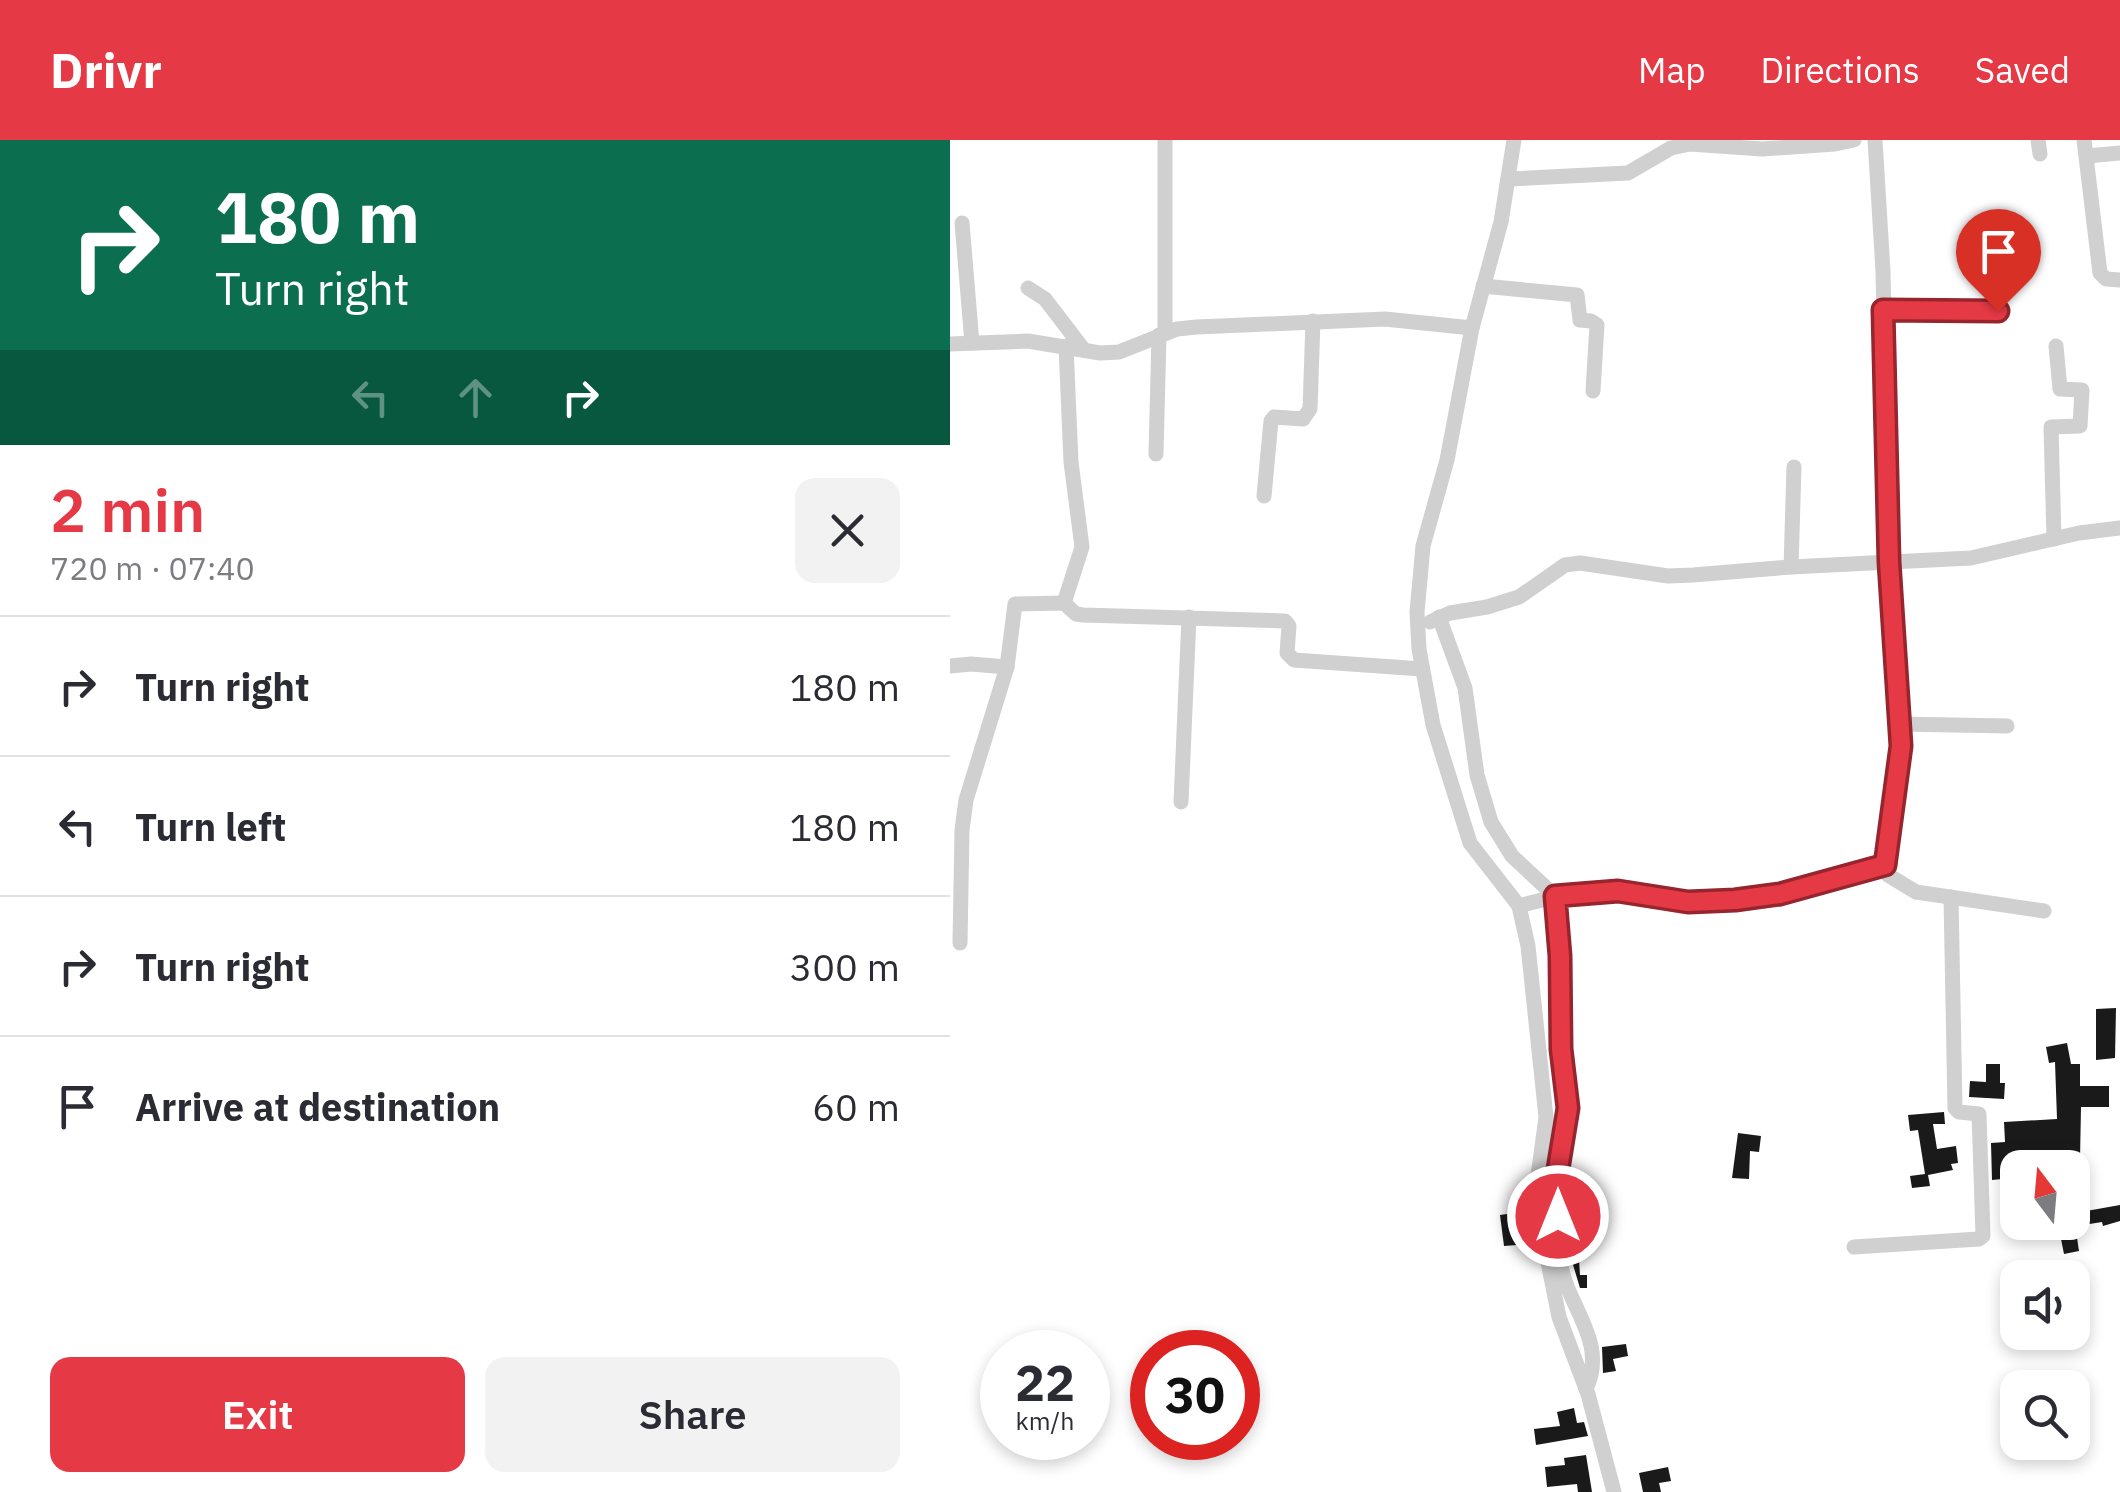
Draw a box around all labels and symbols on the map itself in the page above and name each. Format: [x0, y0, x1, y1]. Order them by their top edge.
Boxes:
pin [1956, 209, 2041, 312]
north arrow [2000, 1150, 2090, 1240]
position arrow [1506, 1164, 1610, 1268]
speed limit sign: 30 [1130, 1330, 1260, 1460]

